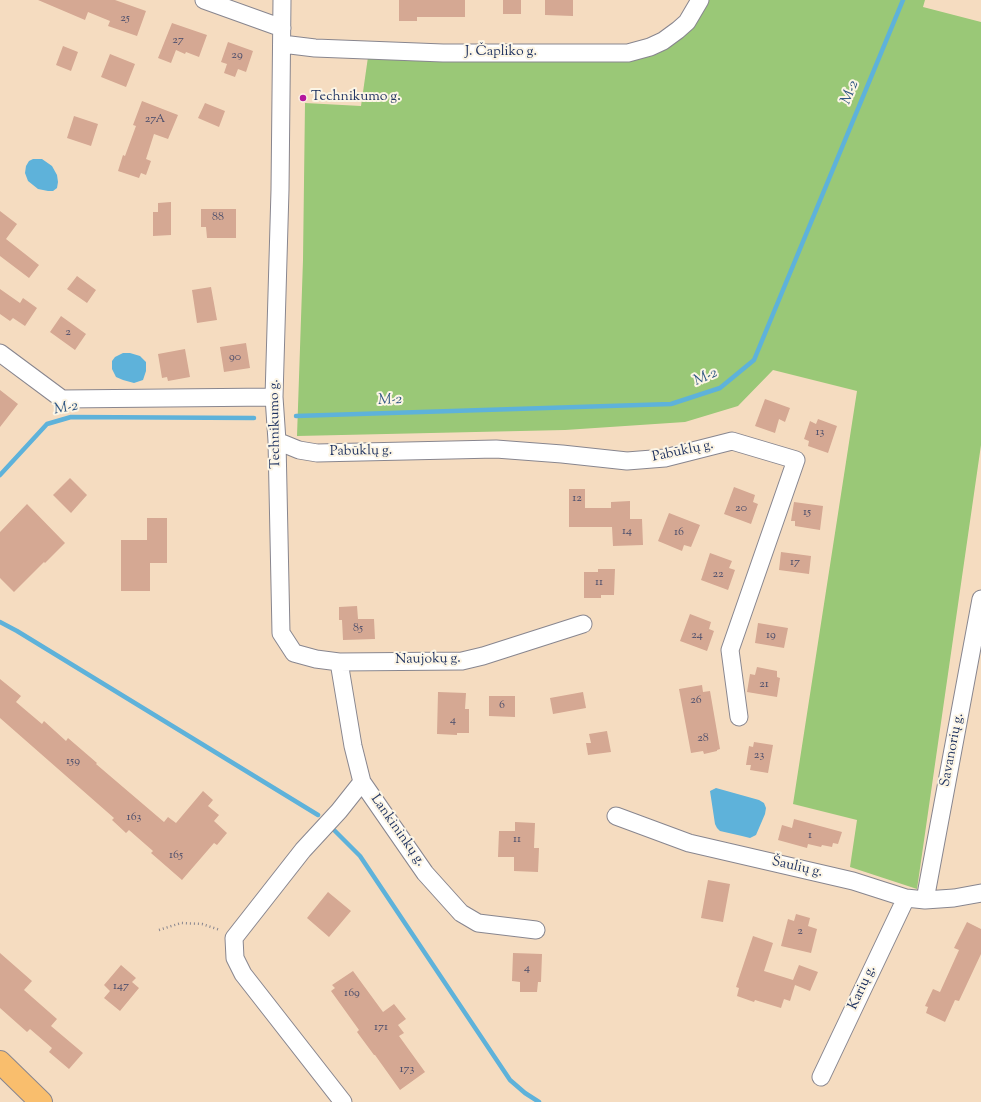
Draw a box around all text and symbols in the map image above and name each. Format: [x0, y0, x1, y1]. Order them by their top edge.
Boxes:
house number: 25 [120, 12, 130, 26]
house number: 27 [172, 34, 184, 48]
street label: J. Čapliko g. [465, 45, 537, 61]
house number: 29 [231, 49, 243, 63]
water label: M-2 [838, 78, 864, 108]
place label: Technikumo g. [311, 90, 401, 106]
marker: Technikumo g. [298, 93, 308, 103]
house number: 27A [145, 113, 165, 127]
house number: 88 [212, 211, 224, 225]
house number: 2 [65, 326, 71, 340]
house number: 90 [229, 351, 241, 365]
water label: M-2 [691, 365, 721, 391]
street label: Technikumo g. [267, 379, 285, 469]
water label: M-2 [378, 392, 402, 410]
water label: M-2 [53, 398, 79, 420]
house number: 13 [816, 426, 824, 440]
street label: Pabūklų g. [651, 437, 715, 467]
street label: Pabūklų g. [330, 443, 392, 461]
house number: 12 [572, 492, 582, 506]
house number: 20 [735, 502, 747, 516]
house number: 15 [803, 506, 811, 520]
house number: 14 [622, 525, 632, 539]
house number: 16 [674, 526, 684, 540]
house number: 17 [790, 556, 800, 570]
house number: 22 [712, 568, 724, 582]
house number: 11 [595, 576, 603, 590]
house number: 85 [353, 622, 363, 636]
house number: 24 [691, 629, 703, 643]
house number: 19 [766, 629, 776, 643]
street label: Naujokų g. [395, 651, 461, 669]
house number: 21 [759, 678, 769, 692]
house number: 26 [690, 694, 702, 708]
house number: 6 [499, 699, 505, 713]
street label: Savanorių g. [938, 712, 968, 788]
house number: 4 [450, 714, 456, 728]
house number: 28 [697, 732, 709, 746]
house number: 23 [754, 749, 764, 763]
house number: 159 [66, 755, 80, 769]
street label: Lankininkų g. [366, 792, 428, 870]
house number: 163 [127, 811, 141, 825]
house number: 1 [808, 829, 812, 843]
house number: 11 [513, 833, 521, 847]
house number: 165 [169, 849, 183, 863]
street label: Šaulių g. [770, 854, 824, 882]
house number: 2 [797, 925, 803, 939]
house number: 4 [524, 962, 530, 976]
street label: Karių g. [845, 963, 881, 1013]
house number: 147 [113, 980, 129, 994]
house number: 169 [344, 987, 360, 1001]
house number: 171 [374, 1021, 388, 1035]
house number: 173 [400, 1063, 414, 1077]

